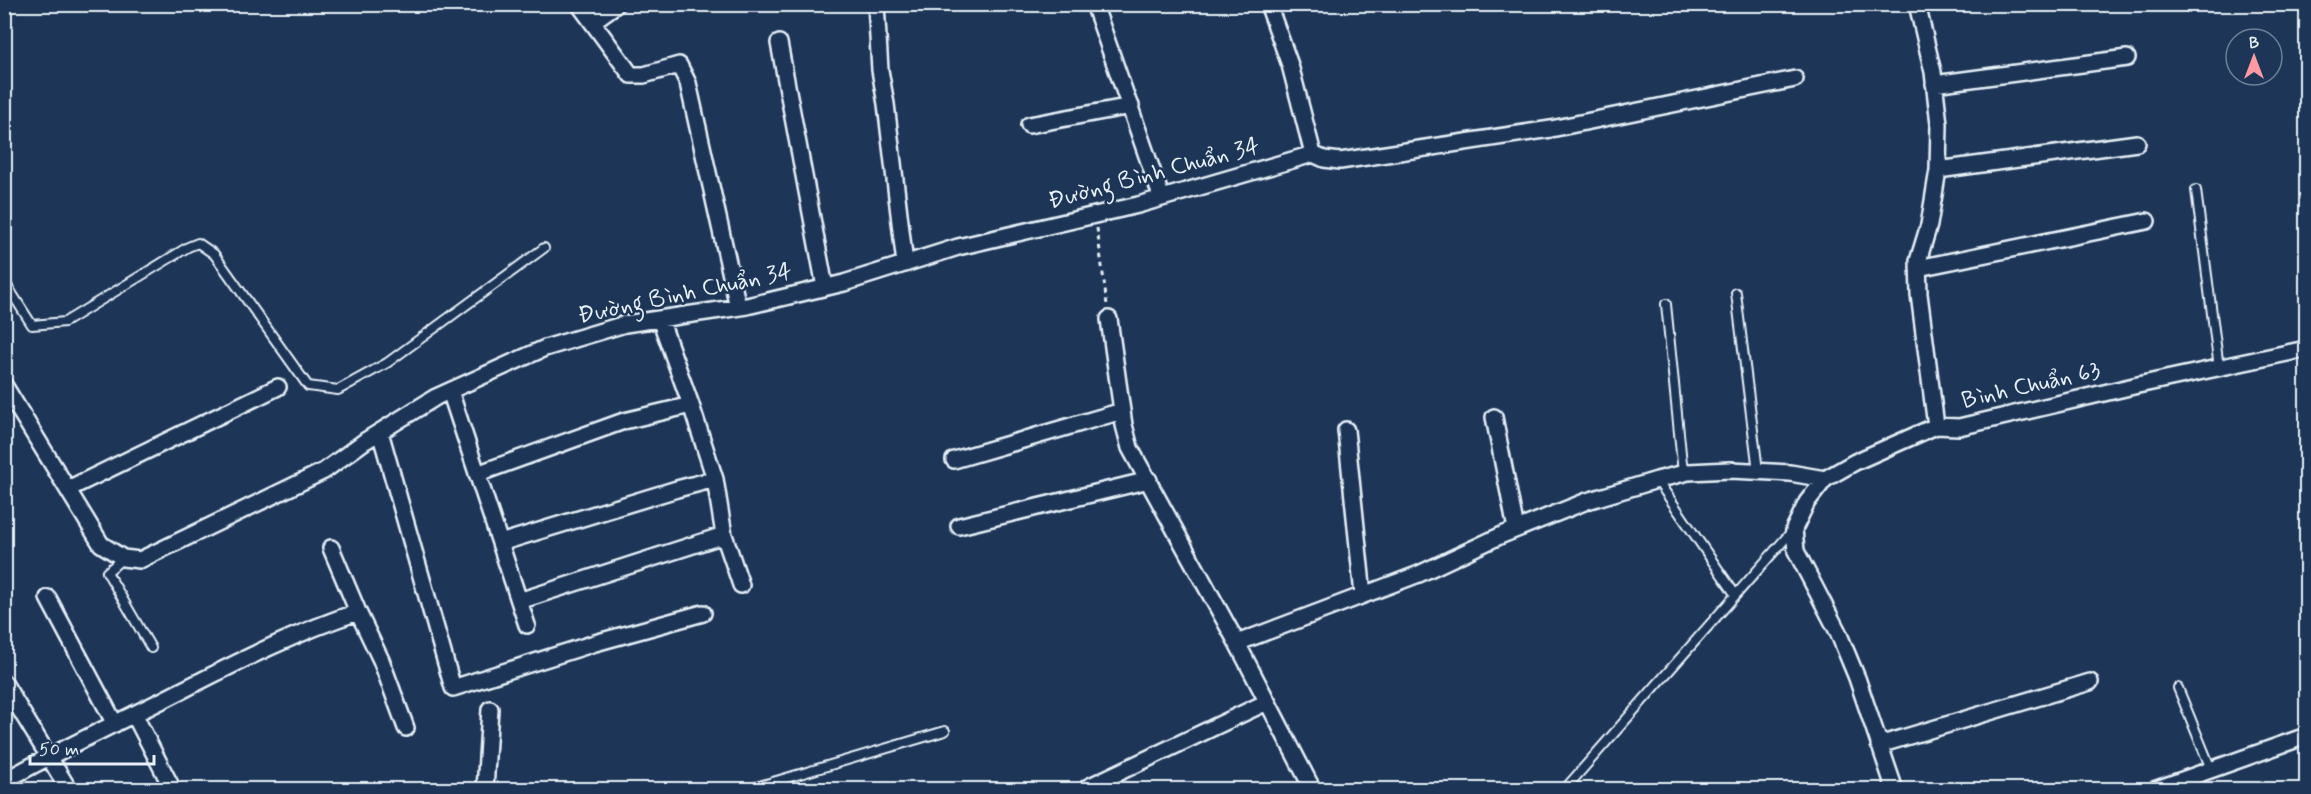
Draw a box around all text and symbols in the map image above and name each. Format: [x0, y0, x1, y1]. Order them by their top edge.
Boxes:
north arrow [2224, 27, 2284, 87]
text: B [2249, 33, 2259, 54]
street label: Đường Bình Chuẩn 34 [1045, 131, 1264, 220]
street label: Đường Bình Chuẩn 34 [575, 256, 795, 335]
street label: Bình Chuẩn 63 [1959, 355, 2103, 417]
scale bar [30, 728, 154, 766]
text: 50 m [39, 738, 79, 762]

